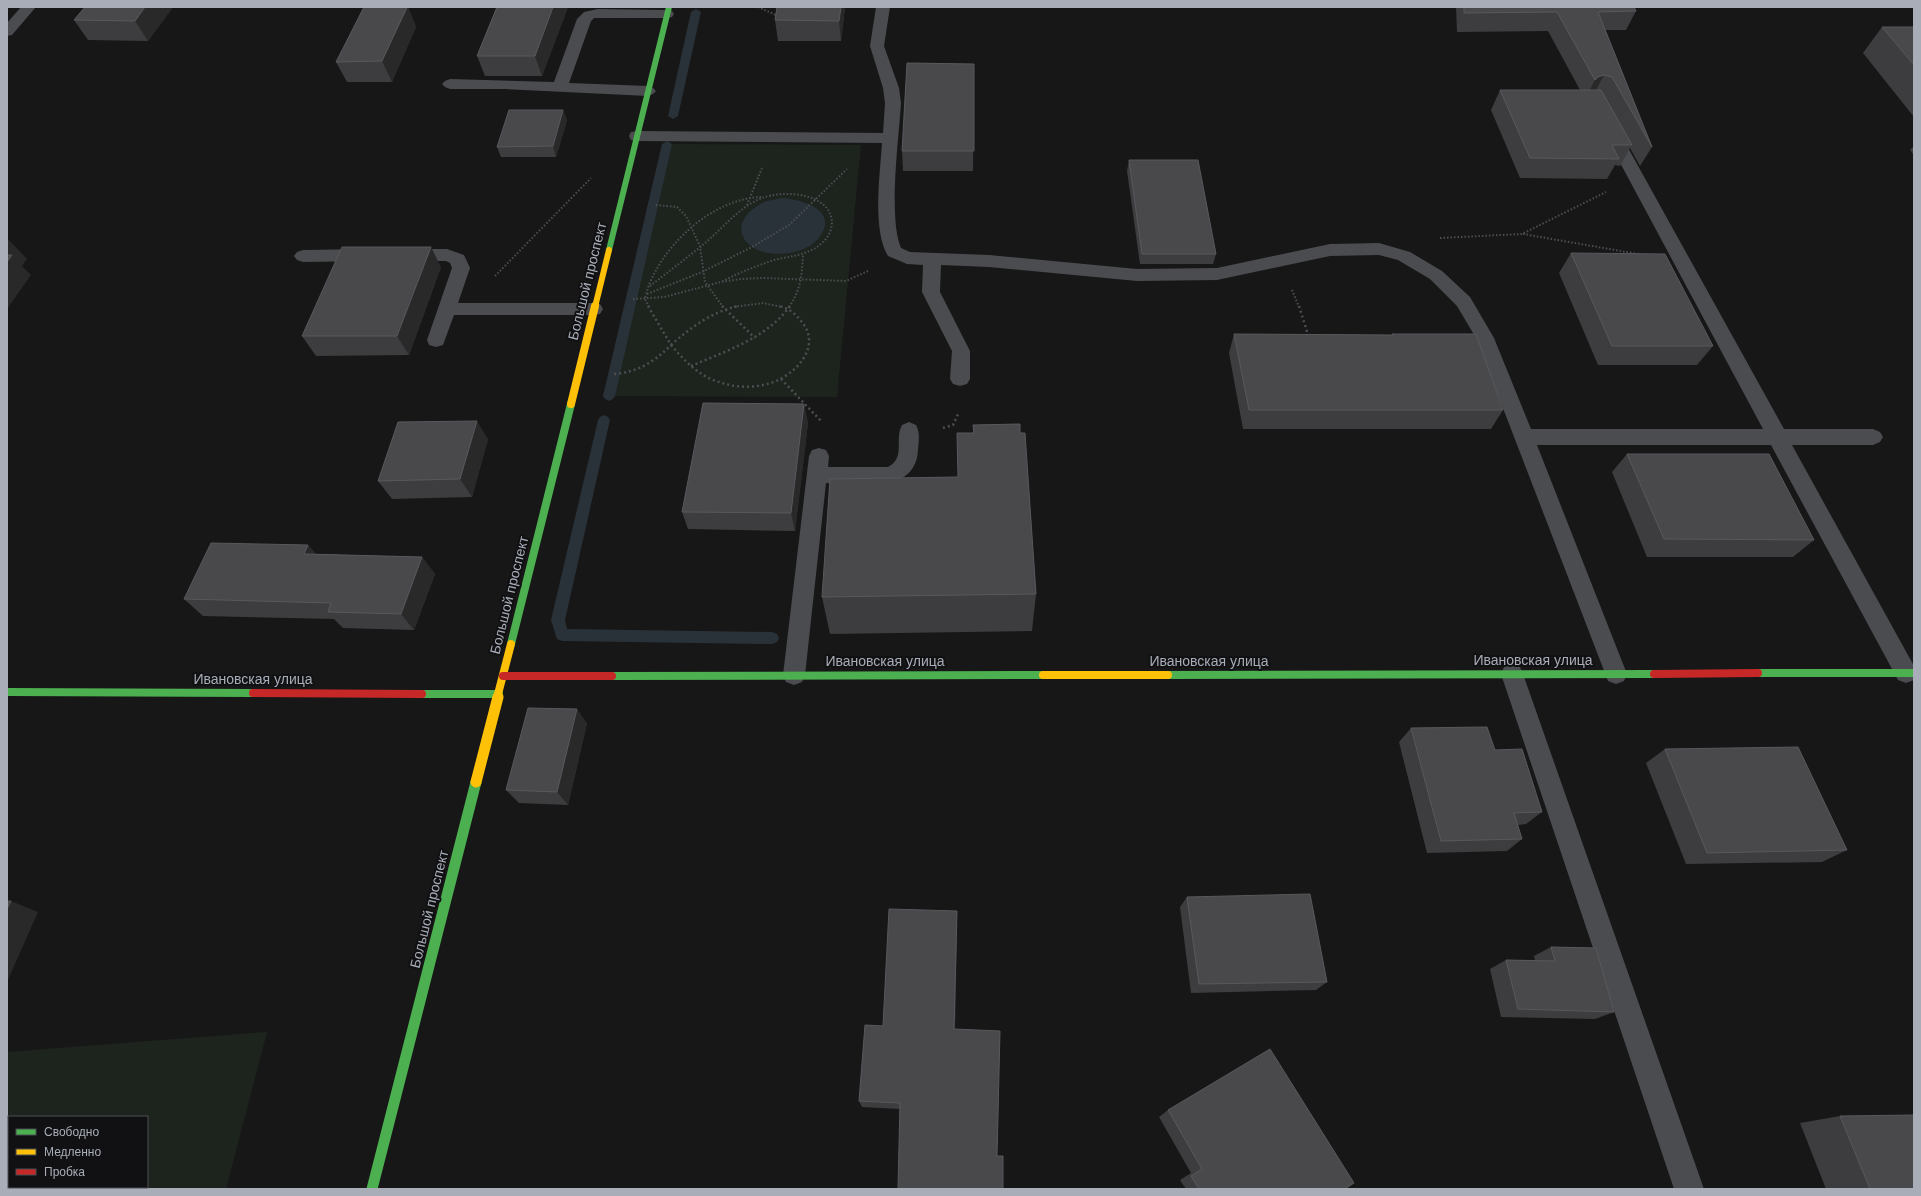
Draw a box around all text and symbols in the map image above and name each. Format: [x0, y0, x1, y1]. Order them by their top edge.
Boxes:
street label: Большой проспект [565, 220, 610, 342]
street label: Большой проспект [487, 534, 532, 656]
street label: Ивановская улица [1473, 652, 1593, 668]
street label: Ивановская улица [825, 653, 945, 669]
street label: Ивановская улица [1149, 653, 1269, 669]
street label: Ивановская улица [193, 671, 313, 687]
street label: Большой проспект [407, 848, 452, 970]
legend [8, 1116, 148, 1188]
text: Свободно [44, 1125, 99, 1139]
text: Медленно [44, 1145, 101, 1159]
text: Пробка [44, 1165, 85, 1179]

